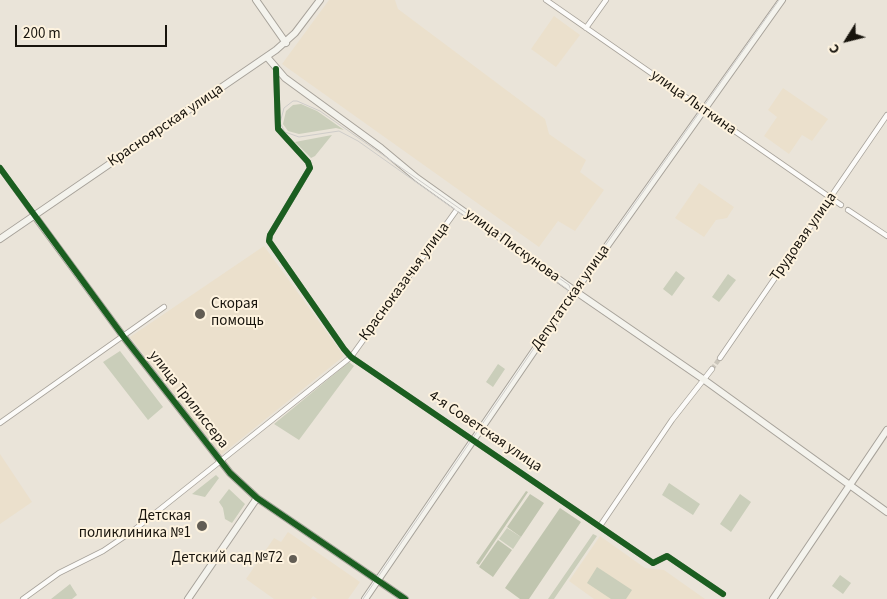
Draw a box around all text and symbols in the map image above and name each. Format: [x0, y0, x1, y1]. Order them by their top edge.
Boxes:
scale bar [18, 15, 170, 47]
north arrow [822, 15, 872, 65]
text: 200 m [23, 23, 61, 44]
text: С [824, 40, 845, 58]
street label: улица Лыткина [647, 67, 739, 139]
street label: Красноярская улица [105, 81, 227, 171]
street label: Трудовая улица [767, 189, 841, 285]
street label: улица Пискунова [461, 205, 563, 287]
street label: Красноказачья улица [356, 219, 454, 345]
street label: Депутатская улица [528, 242, 614, 354]
place label: Скорая помощь [211, 296, 264, 331]
marker: Скорая помощь [193, 307, 207, 321]
street label: улица Трилиссера [144, 348, 232, 452]
street label: 4-я Советская улица [425, 387, 545, 477]
place label: Детская поликлиника №1 [79, 508, 191, 543]
marker: Детская поликлиника №1 [195, 519, 209, 533]
place label: Детский сад №72 [172, 550, 283, 568]
marker: Детский сад №72 [287, 553, 299, 565]

